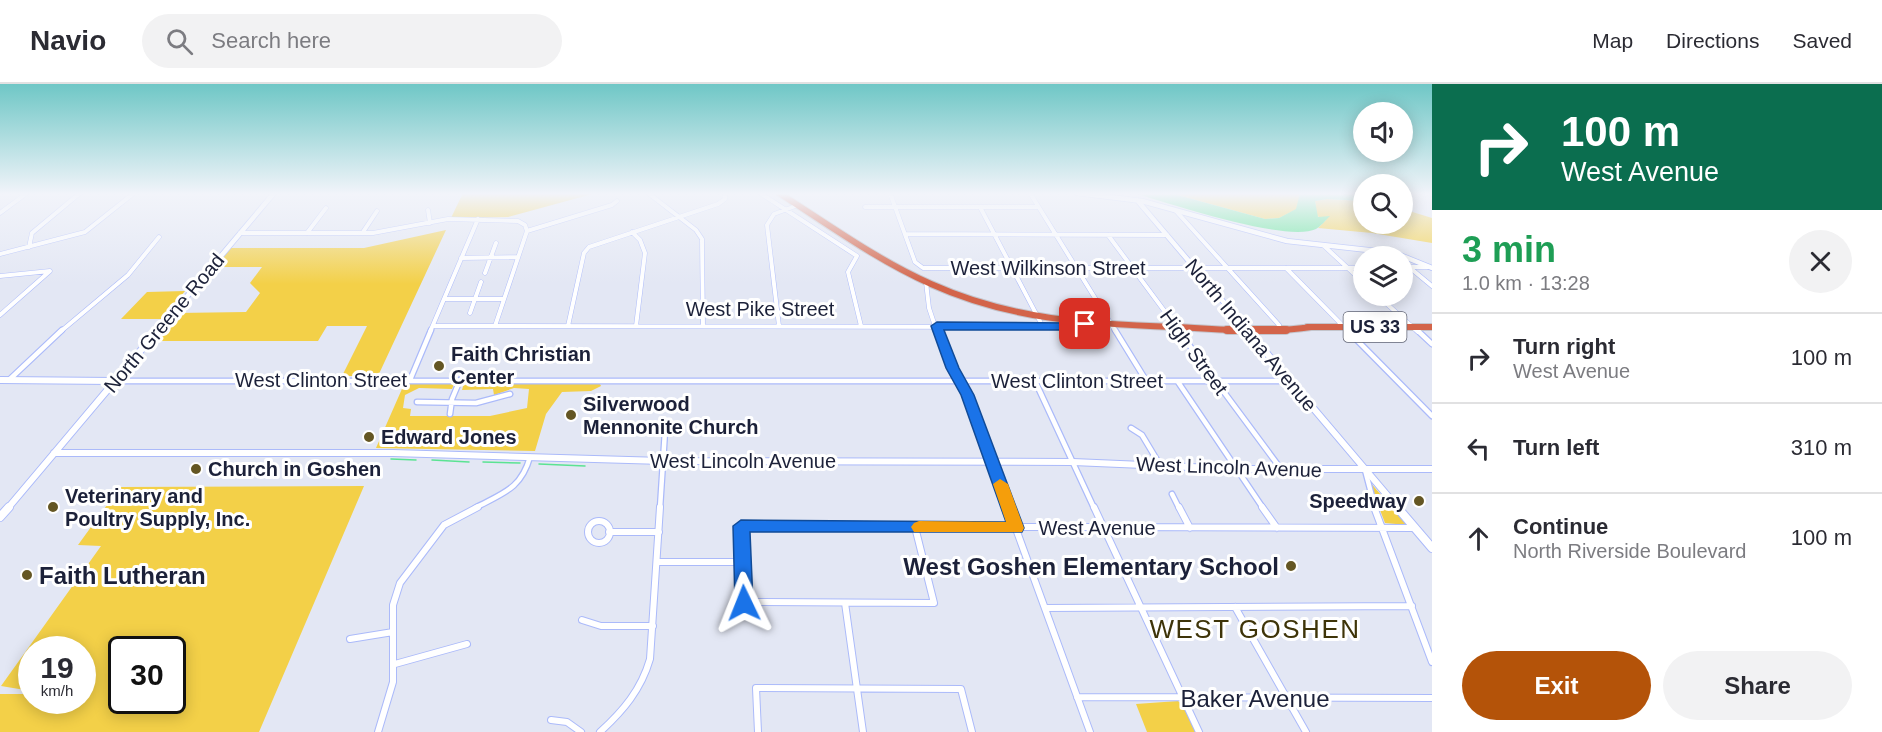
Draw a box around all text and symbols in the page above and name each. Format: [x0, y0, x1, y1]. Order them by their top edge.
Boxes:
search box [142, 14, 562, 68]
text: Navio [30, 25, 106, 56]
icon: search [163, 25, 196, 58]
text: Search here [211, 28, 331, 53]
text: Map [1592, 29, 1633, 52]
text: Directions [1666, 29, 1759, 52]
text: Saved [1792, 29, 1852, 52]
map controls [1353, 102, 1413, 306]
button: sound [1353, 102, 1413, 162]
icon: right [1462, 108, 1540, 186]
text: 100 m [1561, 108, 1680, 155]
text: West Avenue [1561, 157, 1719, 187]
button: search [1353, 174, 1413, 234]
text: 3 min [1462, 229, 1556, 270]
button: close [1789, 230, 1852, 293]
button: layers [1353, 246, 1413, 306]
street label: North Greene Road [99, 249, 229, 397]
street label: North Indiana Avenue [1181, 254, 1321, 416]
street label: West Wilkinson Street [950, 257, 1146, 279]
text: 1.0 km · 13:28 [1462, 272, 1590, 294]
street label: West Pike Street [686, 298, 835, 320]
pin [1059, 298, 1110, 349]
street label: High Street [1156, 305, 1233, 399]
icon: arrive [1068, 307, 1101, 340]
road number: US 33 [1344, 312, 1406, 342]
text: Turn right [1513, 334, 1615, 359]
icon: right [1462, 342, 1495, 375]
place label: Faith Christian Center [451, 343, 591, 388]
text: 100 m [1791, 345, 1852, 370]
marker: Faith Christian Center [432, 359, 446, 373]
text: West Avenue [1513, 360, 1630, 382]
street label: West Clinton Street [235, 369, 407, 391]
street label: West Clinton Street [991, 370, 1163, 392]
place label: Silverwood Mennonite Church [583, 393, 759, 438]
marker: Silverwood Mennonite Church [564, 408, 578, 422]
place label: Edward Jones [381, 426, 517, 448]
marker: Edward Jones [362, 430, 376, 444]
icon: left [1462, 432, 1495, 465]
text: Turn left [1513, 435, 1599, 460]
text: 310 m [1791, 435, 1852, 460]
street label: West Lincoln Avenue [650, 450, 836, 472]
street label: West Lincoln Avenue [1136, 453, 1322, 481]
place label: Church in Goshen [208, 458, 381, 480]
marker: Church in Goshen [189, 462, 203, 476]
place label: Veterinary and Poultry Supply, Inc. [65, 485, 250, 530]
place label: Speedway [1309, 490, 1408, 512]
marker: Speedway [1412, 494, 1426, 508]
marker: Veterinary and Poultry Supply, Inc. [46, 500, 60, 514]
text: Continue [1513, 514, 1608, 539]
street label: West Avenue [1038, 517, 1156, 539]
icon: ahead [1462, 522, 1495, 555]
text: 100 m [1791, 525, 1852, 550]
text: North Riverside Boulevard [1513, 540, 1746, 562]
place label: West Goshen Elementary School [903, 553, 1279, 580]
marker: West Goshen Elementary School [1284, 559, 1298, 573]
place label: Faith Lutheran [39, 562, 206, 589]
marker: Faith Lutheran [20, 568, 34, 582]
position arrow [712, 571, 776, 635]
district label: WEST GOSHEN [1149, 614, 1361, 644]
speed limit sign: 30 [108, 636, 186, 714]
text: 19 [40, 651, 74, 684]
button: Exit [1462, 651, 1651, 720]
button: Share [1663, 651, 1852, 720]
text: km/h [41, 682, 73, 699]
street label: Baker Avenue [1180, 685, 1330, 712]

